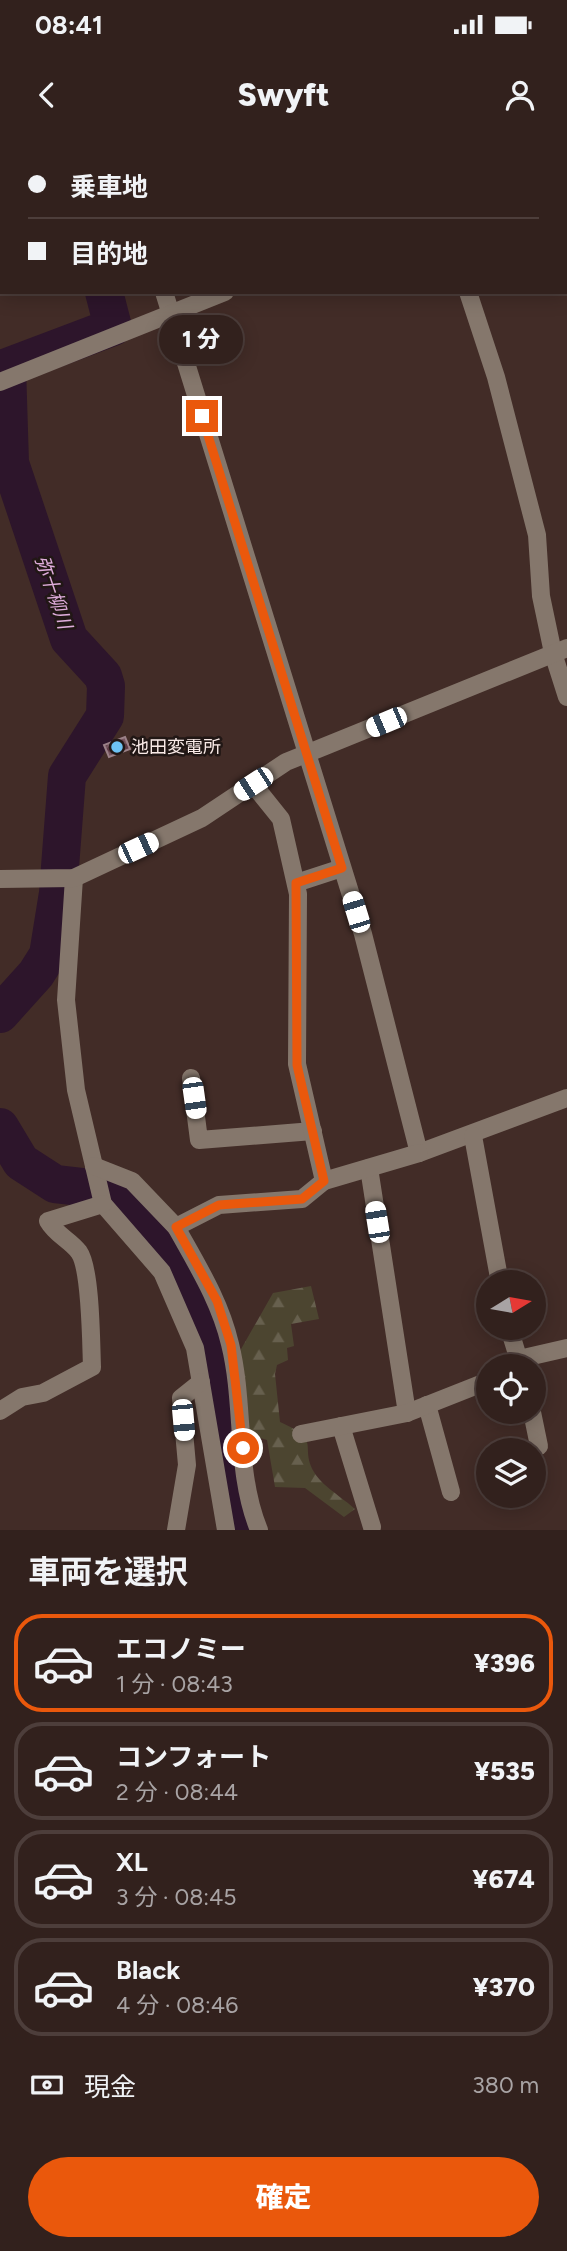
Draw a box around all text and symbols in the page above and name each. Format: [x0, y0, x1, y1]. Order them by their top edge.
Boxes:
text: 08:41 [35, 9, 103, 41]
icon: back [28, 76, 66, 114]
text: Swyft [237, 76, 330, 114]
icon: person [501, 76, 539, 114]
text: 乗車地 [70, 171, 148, 203]
text: 目的地 [70, 238, 148, 270]
callout: 1 分 [160, 314, 244, 364]
text: 1 分 [182, 325, 220, 353]
route end [186, 400, 218, 432]
water label: 弥十柳川 [30, 552, 77, 634]
car [363, 704, 410, 740]
place label: 池田変電所 [131, 736, 221, 758]
marker: 池田変電所 [109, 739, 125, 755]
car [230, 764, 277, 804]
car [115, 830, 162, 866]
car [340, 889, 373, 935]
car [181, 1076, 208, 1120]
car [364, 1200, 391, 1244]
north arrow [476, 1270, 546, 1340]
map controls [476, 1270, 546, 1508]
button: locate [476, 1354, 546, 1424]
car [171, 1398, 196, 1442]
route start [227, 1432, 259, 1464]
button: layers [476, 1438, 546, 1508]
text: 車両を選択 [28, 1553, 188, 1591]
icon: car [32, 1632, 95, 1695]
text: エコノミー [116, 1633, 246, 1665]
text: ¥396 [474, 1647, 535, 1679]
text: 1 分 · 08:43 [116, 1670, 233, 1698]
icon: car [32, 1740, 95, 1803]
text: コンフォート [116, 1741, 271, 1773]
text: ¥535 [474, 1755, 535, 1787]
text: 2 分 · 08:44 [116, 1778, 238, 1806]
text: XL [116, 1846, 148, 1878]
icon: car [32, 1848, 95, 1911]
text: ¥674 [472, 1863, 535, 1895]
text: 3 分 · 08:45 [116, 1883, 237, 1911]
text: Black [116, 1954, 180, 1986]
icon: car [32, 1956, 95, 2019]
text: ¥370 [473, 1971, 535, 2003]
text: 4 分 · 08:46 [116, 1991, 238, 2019]
icon: cash [28, 2066, 66, 2104]
text: 現金 [84, 2071, 136, 2103]
text: 380 m [472, 2071, 539, 2099]
button: 確定 [28, 2157, 539, 2237]

